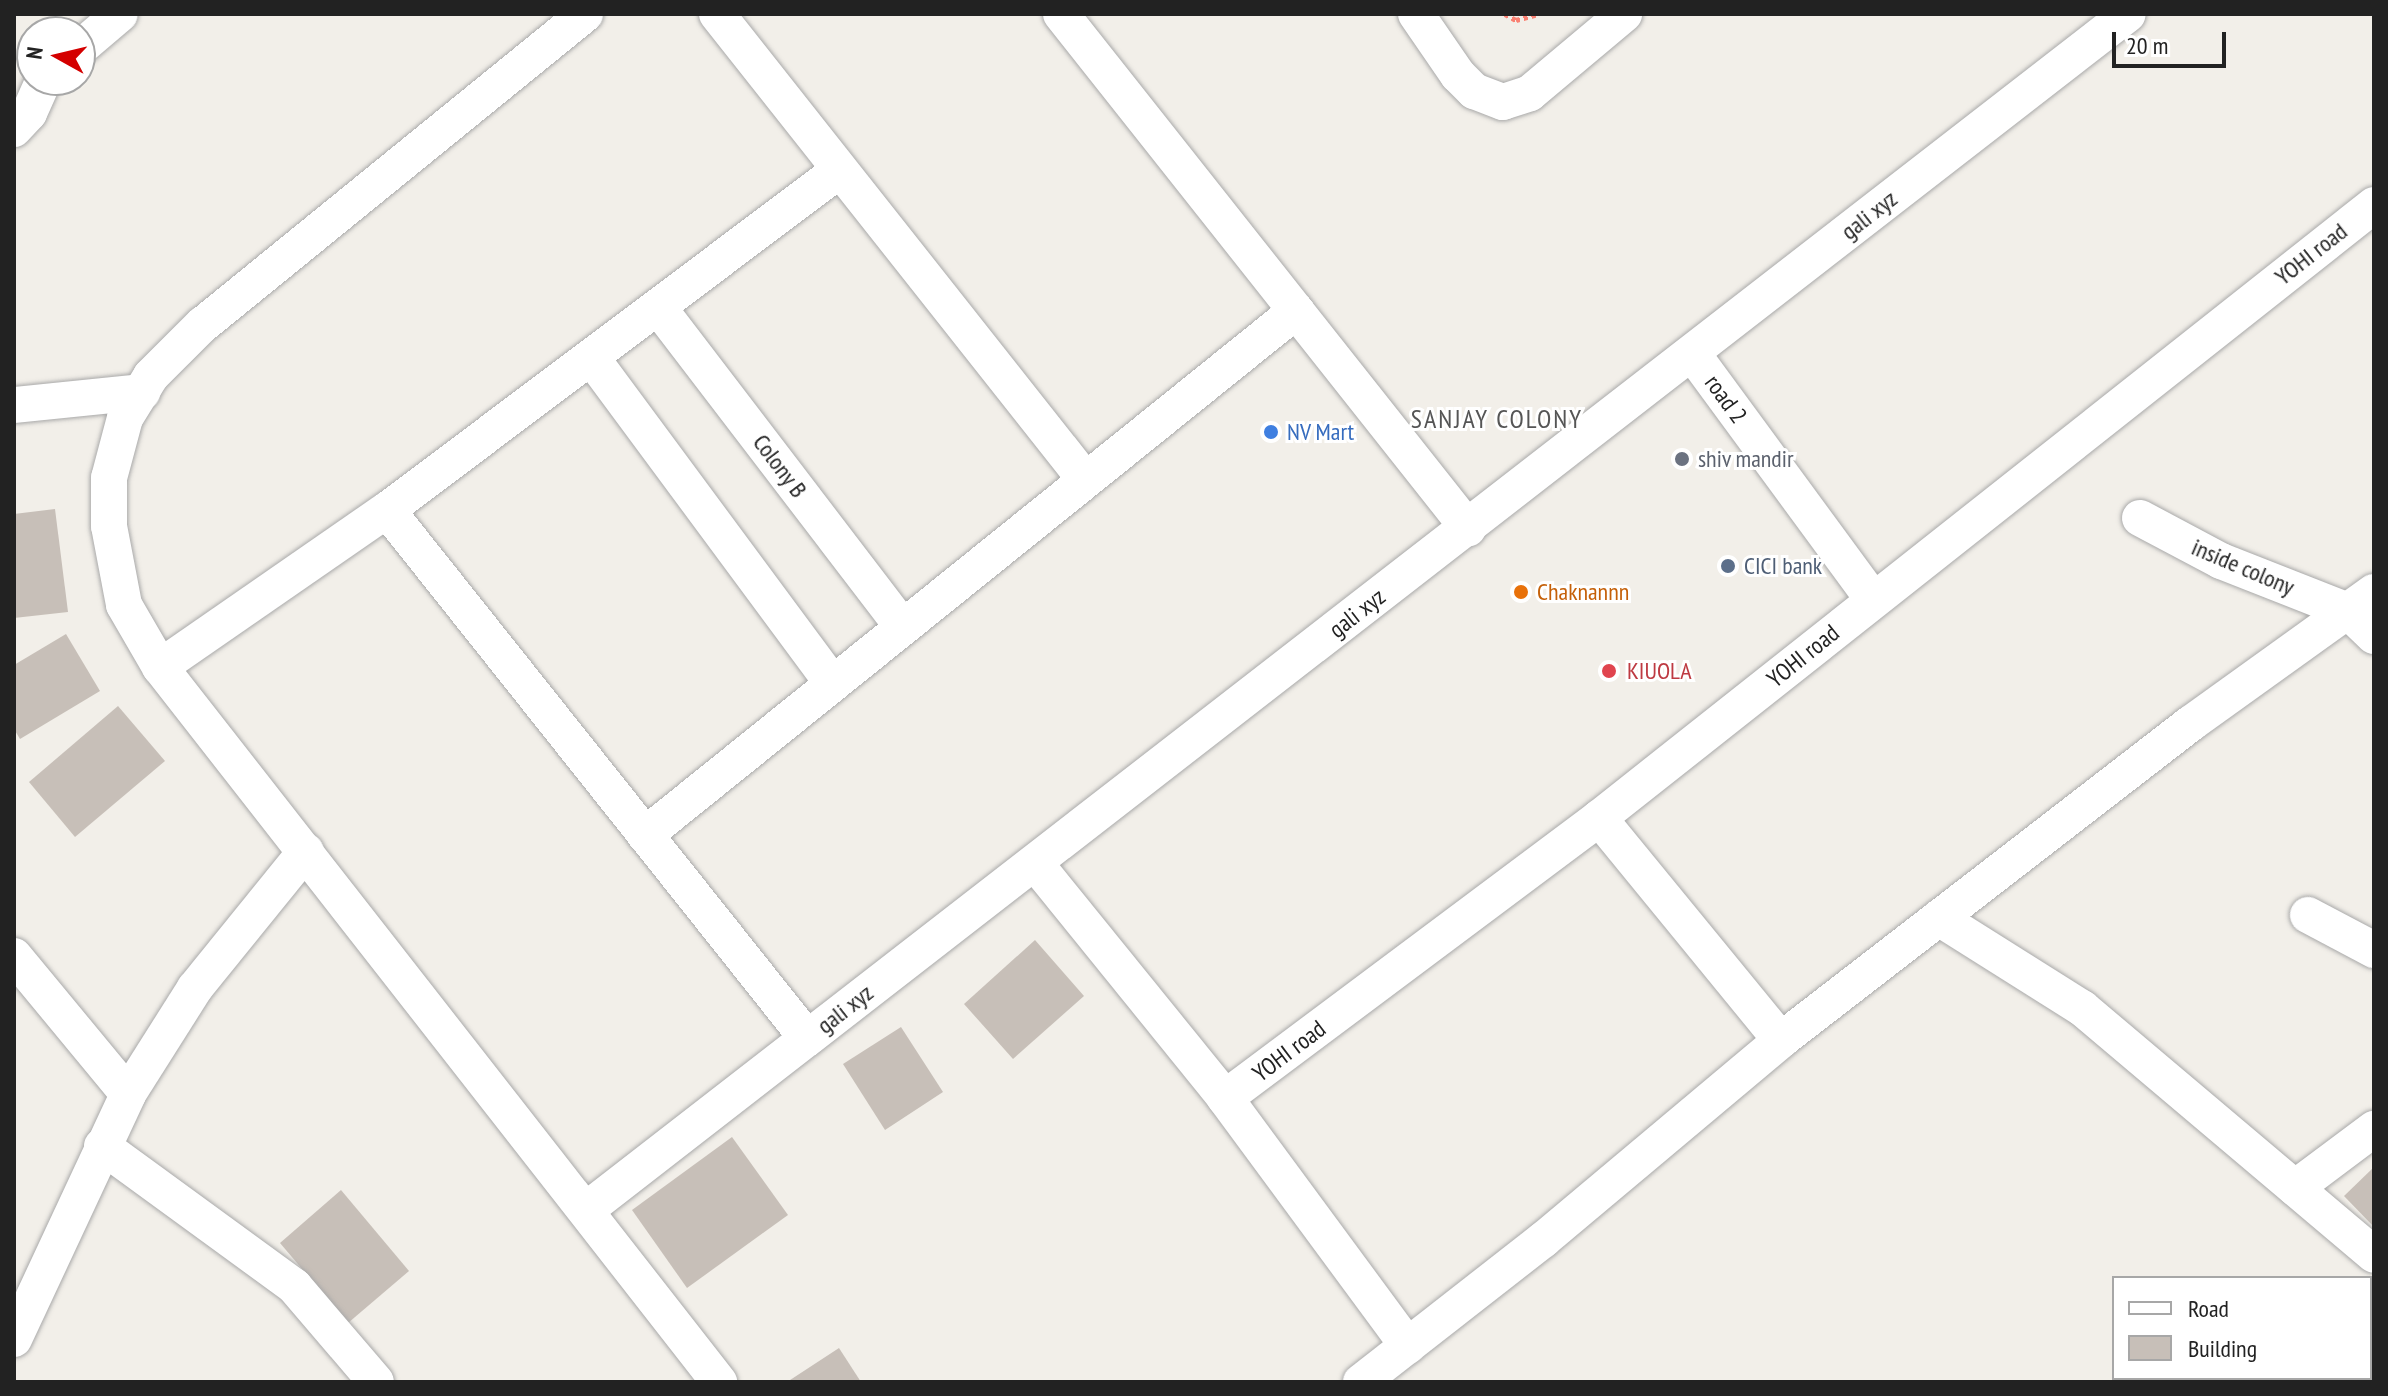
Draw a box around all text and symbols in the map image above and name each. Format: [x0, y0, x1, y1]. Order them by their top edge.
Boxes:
north arrow [16, 16, 96, 96]
scale bar [2116, 16, 2230, 66]
text: 20 m [2126, 30, 2168, 61]
text: N [20, 45, 49, 61]
street label: gali xyz [1835, 184, 1903, 246]
street label: YOHI road [2269, 217, 2353, 291]
street label: road 2 [1699, 369, 1753, 429]
district label: SANJAY COLONY [1411, 403, 1583, 435]
place label: NV Mart [1287, 418, 1355, 446]
marker: NV Mart [1262, 423, 1280, 441]
street label: Colony B [747, 428, 813, 504]
place label: shiv mandir [1698, 445, 1794, 473]
marker: shiv mandir [1673, 450, 1691, 468]
street label: inside colony [2187, 533, 2299, 601]
place label: CICI bank [1744, 552, 1822, 580]
marker: CICI bank [1719, 557, 1737, 575]
place label: Chaknannn [1537, 578, 1629, 606]
street label: gali xyz [1323, 582, 1391, 644]
marker: Chaknannn [1512, 583, 1530, 601]
street label: YOHI road [1761, 618, 1845, 694]
place label: KIUOLA [1627, 657, 1692, 685]
marker: KIUOLA [1598, 660, 1620, 682]
street label: gali xyz [811, 978, 879, 1040]
street label: YOHI road [1247, 1014, 1331, 1088]
legend [2112, 1276, 2372, 1380]
text: Road [2188, 1293, 2229, 1324]
text: Building [2188, 1333, 2257, 1364]

